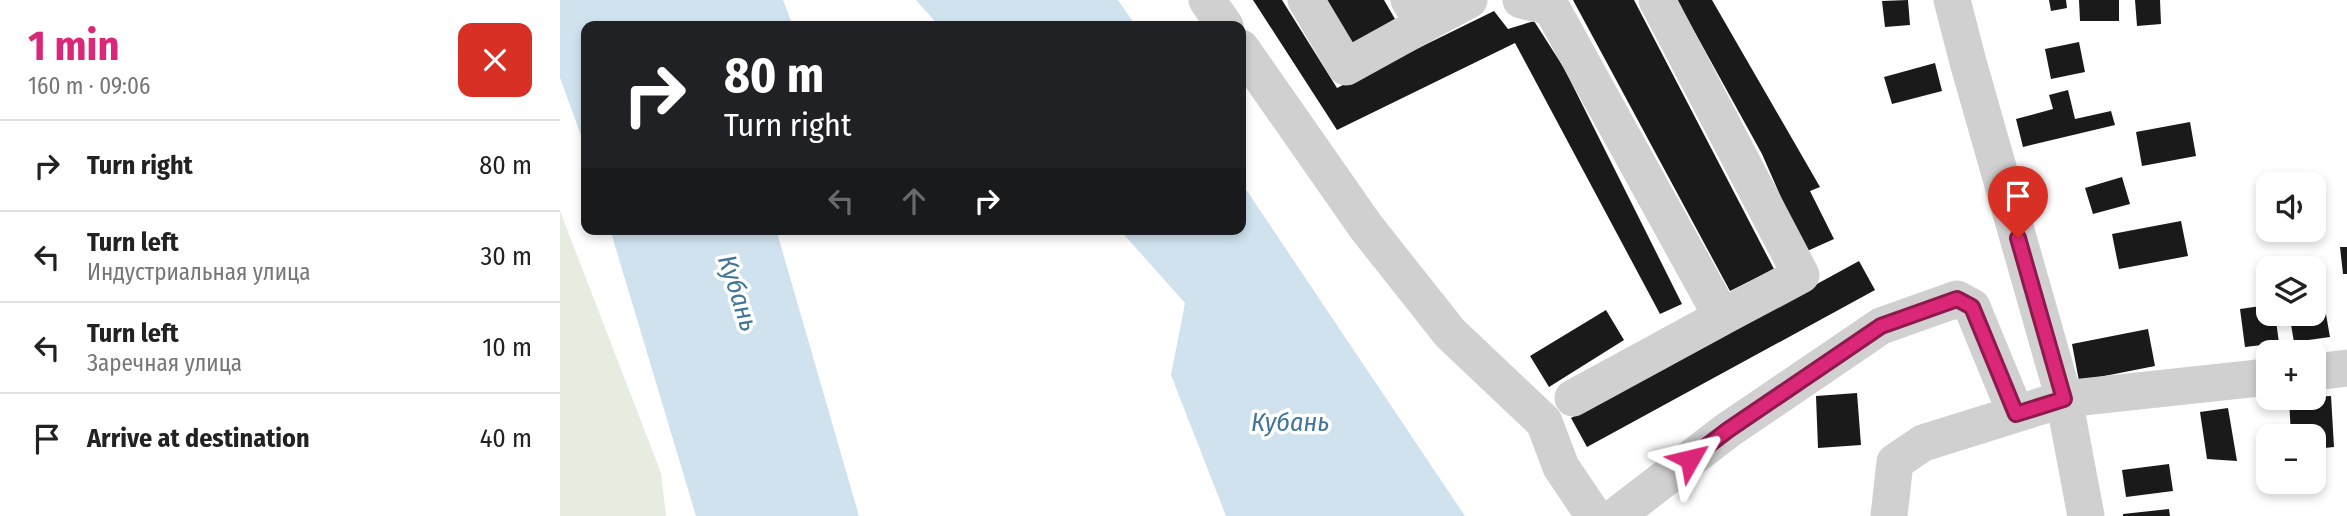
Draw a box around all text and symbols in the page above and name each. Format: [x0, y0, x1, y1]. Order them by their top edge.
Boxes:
text: 1 min [28, 21, 119, 71]
button: close [458, 23, 532, 97]
text: 80 m [724, 46, 824, 105]
icon: right [609, 49, 700, 140]
text: 160 m · 09:06 [28, 72, 150, 100]
text: Turn right [724, 106, 851, 144]
icon: right [28, 147, 66, 185]
text: Turn right [87, 150, 193, 181]
text: 80 m [479, 150, 532, 181]
pin [1988, 166, 2048, 238]
map controls [2256, 172, 2326, 494]
button: sound [2256, 172, 2326, 242]
icon: arrive [1999, 177, 2037, 215]
icon: left [822, 182, 860, 220]
icon: ahead [895, 182, 933, 220]
icon: right [968, 182, 1006, 220]
text: Turn left [87, 227, 179, 258]
icon: left [28, 238, 66, 276]
text: 30 m [481, 241, 532, 272]
water label: Кубань [711, 251, 765, 335]
button: layers [2256, 256, 2326, 326]
text: Индустриальная улица [87, 258, 310, 286]
text: Turn left [87, 318, 179, 349]
icon: left [28, 329, 66, 367]
text: 10 m [482, 332, 532, 363]
button: + [2256, 340, 2326, 410]
text: Заречная улица [87, 349, 242, 377]
water label: Кубань [1251, 407, 1329, 438]
icon: arrive [28, 420, 66, 458]
position arrow [1653, 422, 1727, 496]
text: Arrive at destination [87, 423, 310, 454]
text: 40 m [480, 423, 532, 454]
button: − [2256, 424, 2326, 494]

